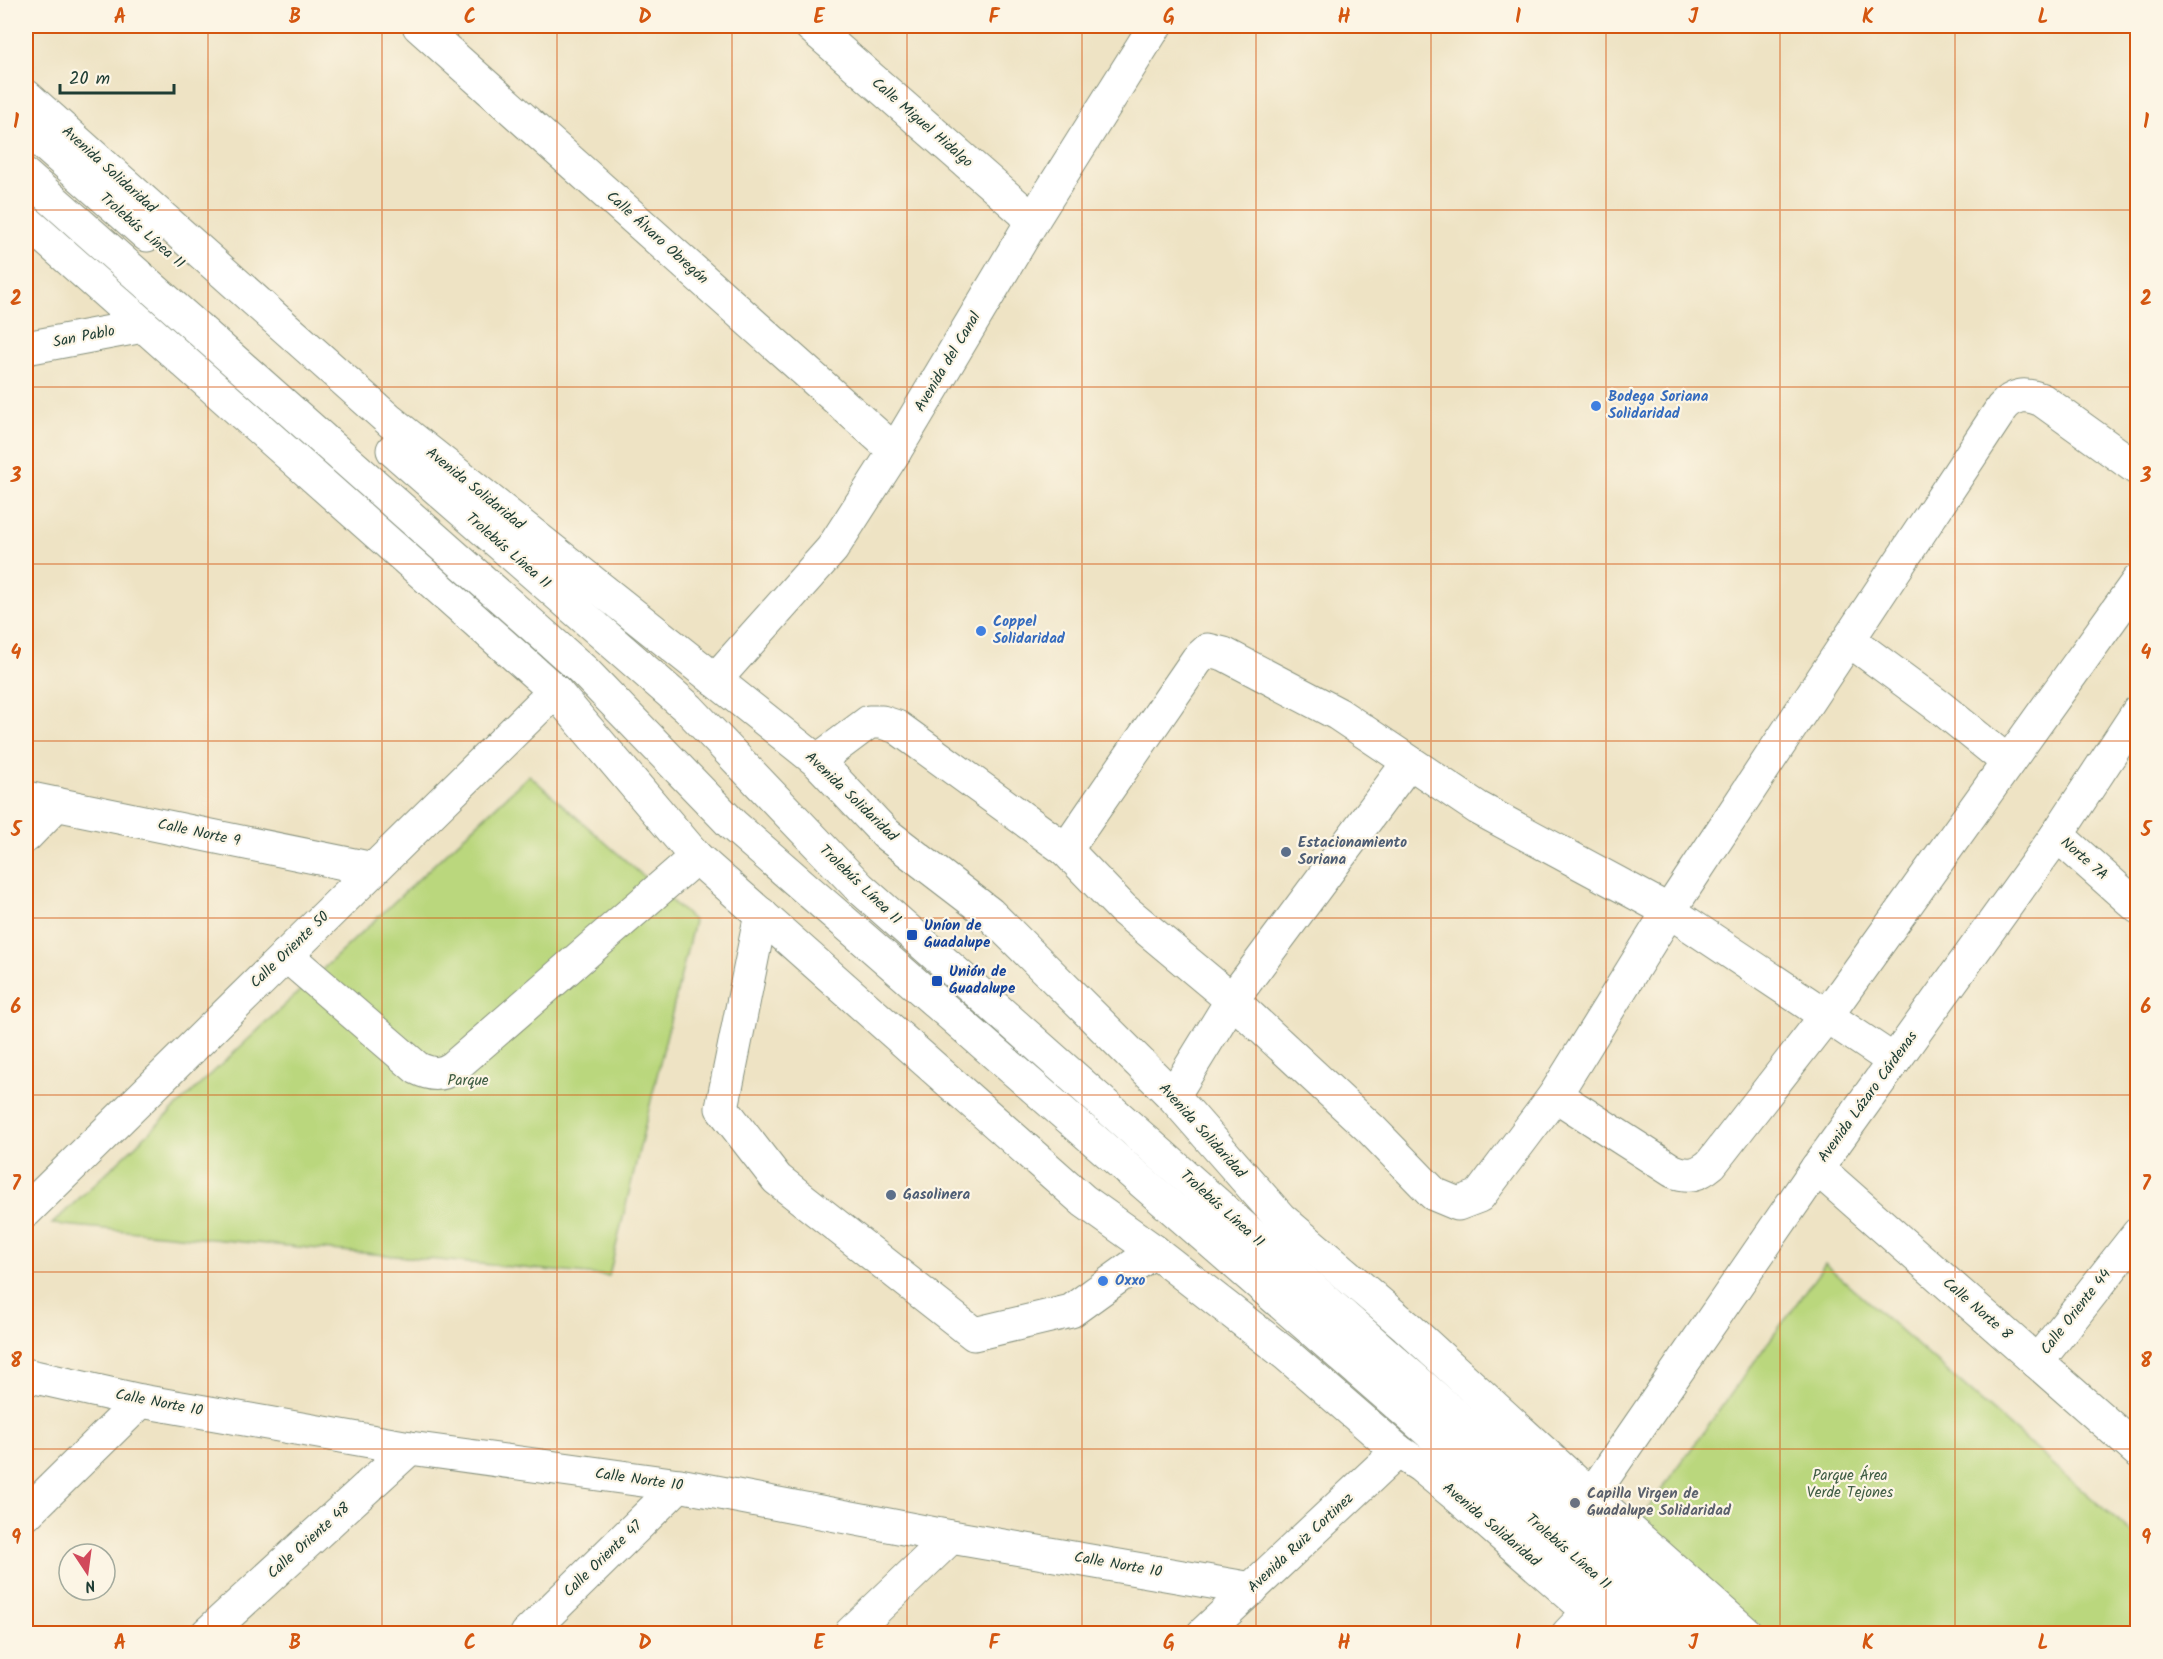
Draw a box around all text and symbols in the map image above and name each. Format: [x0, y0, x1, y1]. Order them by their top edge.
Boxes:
text: A [114, 2, 126, 34]
text: B [289, 2, 301, 34]
text: C [464, 2, 476, 34]
text: D [638, 2, 652, 34]
text: E [813, 2, 825, 34]
text: F [989, 2, 1001, 34]
text: G [1163, 2, 1175, 34]
text: H [1337, 2, 1351, 34]
text: I [1515, 2, 1521, 34]
text: J [1688, 2, 1699, 34]
text: K [1862, 2, 1874, 34]
text: L [2038, 2, 2048, 34]
scale bar [60, 57, 174, 95]
text: 20 m [69, 65, 110, 94]
street label: Calle Miguel Hidalgo [866, 72, 978, 174]
text: 1 [13, 107, 19, 139]
text: 1 [2143, 107, 2149, 139]
street label: Avenida Solidaridad [56, 120, 163, 220]
street label: Calle Álvaro Obregón [600, 185, 714, 291]
street label: Trolebús Línea 11 [94, 187, 190, 275]
text: 2 [10, 284, 22, 316]
text: 2 [2140, 284, 2152, 316]
street label: Avenida del Canal [909, 307, 988, 417]
street label: San Pablo [51, 319, 117, 355]
place label: Bodega Soriana Solidaridad [1608, 385, 1709, 426]
marker: Bodega Soriana Solidaridad [1589, 399, 1603, 413]
street label: Avenida Solidaridad [420, 441, 530, 537]
text: 3 [10, 461, 22, 493]
text: 3 [2140, 461, 2152, 493]
street label: Trolebús Línea 11 [460, 507, 556, 595]
place label: Coppel Solidaridad [993, 610, 1066, 651]
marker: Coppel Solidaridad [974, 624, 988, 638]
text: 4 [11, 638, 22, 670]
text: 4 [2141, 638, 2152, 670]
street label: Avenida Solidaridad [799, 746, 903, 848]
street label: Calle Norte 9 [155, 813, 243, 854]
text: 5 [10, 815, 23, 847]
text: 5 [2140, 815, 2153, 847]
place label: Estacionamiento Soriana [1298, 831, 1407, 872]
street label: Norte 7A [2055, 831, 2113, 887]
street label: Trolebús Línea 11 [813, 839, 907, 931]
marker: Estacionamiento Soriana [1279, 845, 1293, 859]
street label: Calle Oriente 50 [245, 905, 336, 994]
place label: Uníon de Guadalupe [924, 914, 991, 955]
marker: Uníon de Guadalupe [905, 928, 919, 942]
place label: Unión de Guadalupe [949, 960, 1016, 1001]
marker: Unión de Guadalupe [930, 974, 944, 988]
text: 6 [11, 992, 22, 1024]
text: 6 [2141, 992, 2152, 1024]
street label: Avenida Lázaro Cárdenas [1812, 1026, 1924, 1168]
park label: Parque [447, 1069, 489, 1093]
street label: Avenida Solidaridad [1152, 1078, 1252, 1185]
street label: Trolebús Línea 11 [1174, 1164, 1270, 1254]
text: 7 [11, 1169, 21, 1201]
text: 7 [2141, 1169, 2151, 1201]
place label: Gasolinera [903, 1183, 970, 1207]
marker: Gasolinera [884, 1188, 898, 1202]
street label: Calle Oriente 44 [2035, 1264, 2117, 1360]
place label: Oxxo [1115, 1269, 1146, 1293]
street label: Calle Norte 8 [1937, 1272, 2018, 1347]
marker: Oxxo [1096, 1274, 1110, 1288]
text: 8 [10, 1346, 22, 1378]
text: 8 [2140, 1346, 2152, 1378]
street label: Calle Norte 10 [113, 1383, 205, 1423]
street label: Calle Norte 10 [593, 1462, 685, 1498]
park label: Parque Área Verde Tejones [1807, 1464, 1894, 1505]
street label: Avenida Solidaridad [1437, 1477, 1546, 1574]
place label: Capilla Virgen de Guadalupe Solidaridad [1587, 1482, 1732, 1523]
street label: Avenida Ruiz Cortinez [1242, 1487, 1360, 1599]
street label: Calle Oriente 48 [262, 1496, 357, 1585]
marker: Capilla Virgen de Guadalupe Solidaridad [1568, 1496, 1582, 1510]
street label: Trolebús Línea 11 [1520, 1508, 1616, 1596]
street label: Calle Oriente 47 [558, 1514, 649, 1603]
text: 9 [11, 1523, 21, 1555]
text: 9 [2141, 1523, 2151, 1555]
north arrow [57, 1542, 117, 1602]
street label: Calle Norte 10 [1072, 1545, 1164, 1585]
text: N [82, 1572, 98, 1598]
text: A [114, 1628, 126, 1659]
text: B [289, 1628, 301, 1659]
text: C [464, 1628, 476, 1659]
text: D [638, 1628, 652, 1659]
text: E [813, 1628, 825, 1659]
text: F [989, 1628, 1001, 1659]
text: G [1163, 1628, 1175, 1659]
text: H [1337, 1628, 1351, 1659]
text: I [1515, 1628, 1521, 1659]
text: J [1688, 1628, 1699, 1659]
text: K [1862, 1628, 1874, 1659]
text: L [2038, 1628, 2048, 1659]

